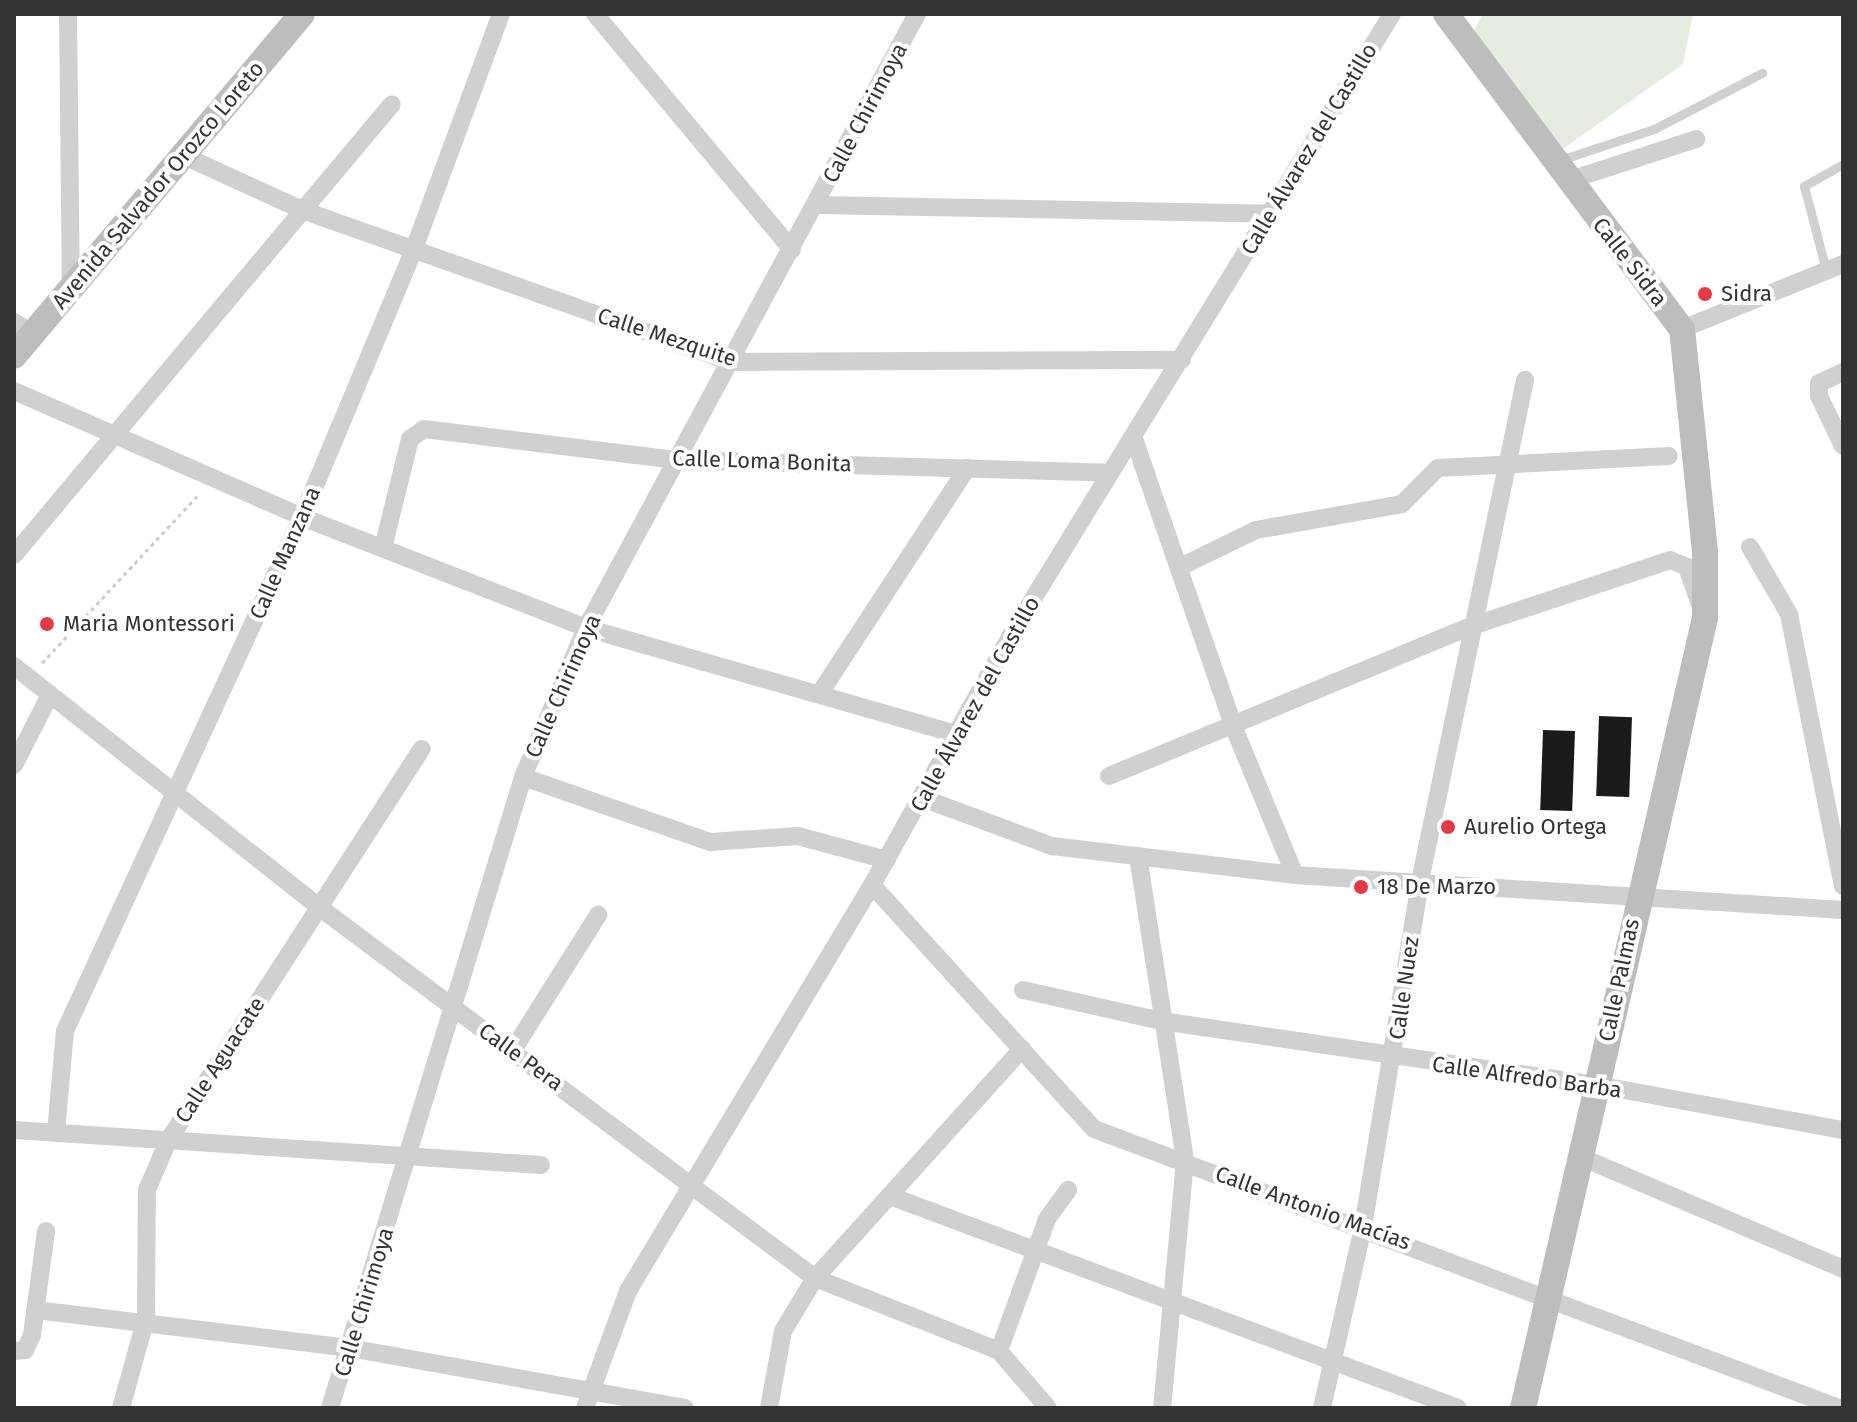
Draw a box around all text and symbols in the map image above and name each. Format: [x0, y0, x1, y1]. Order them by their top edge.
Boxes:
street label: Calle Álvarez del Castillo [1235, 38, 1383, 260]
street label: Calle Chirimoya [817, 39, 913, 187]
street label: Avenida Salvador Orozco Loreto [46, 56, 270, 314]
street label: Calle Sidra [1587, 212, 1673, 312]
place label: Sidra [1721, 281, 1772, 307]
marker: Sidra [1696, 285, 1714, 303]
street label: Calle Mezquite [594, 302, 740, 372]
street label: Calle Loma Bonita [672, 445, 852, 477]
street label: Calle Manzana [244, 483, 326, 623]
street label: Calle Álvarez del Castillo [905, 592, 1045, 816]
street label: Calle Chirimoya [520, 610, 606, 762]
place label: Maria Montessori [63, 611, 235, 637]
marker: Maria Montessori [38, 615, 56, 633]
place label: Aurelio Ortega [1464, 814, 1607, 840]
marker: Aurelio Ortega [1439, 818, 1457, 836]
place label: 18 De Marzo [1377, 874, 1496, 900]
marker: 18 De Marzo [1352, 878, 1370, 896]
street label: Calle Palmas [1593, 916, 1645, 1044]
street label: Calle Nuez [1384, 935, 1424, 1041]
street label: Calle Aguacate [169, 992, 271, 1128]
street label: Calle Pera [473, 1017, 569, 1097]
street label: Calle Alfredo Barba [1431, 1051, 1623, 1103]
street label: Calle Antonio Macías [1212, 1160, 1414, 1256]
street label: Calle Chirimoya [329, 1224, 399, 1380]

